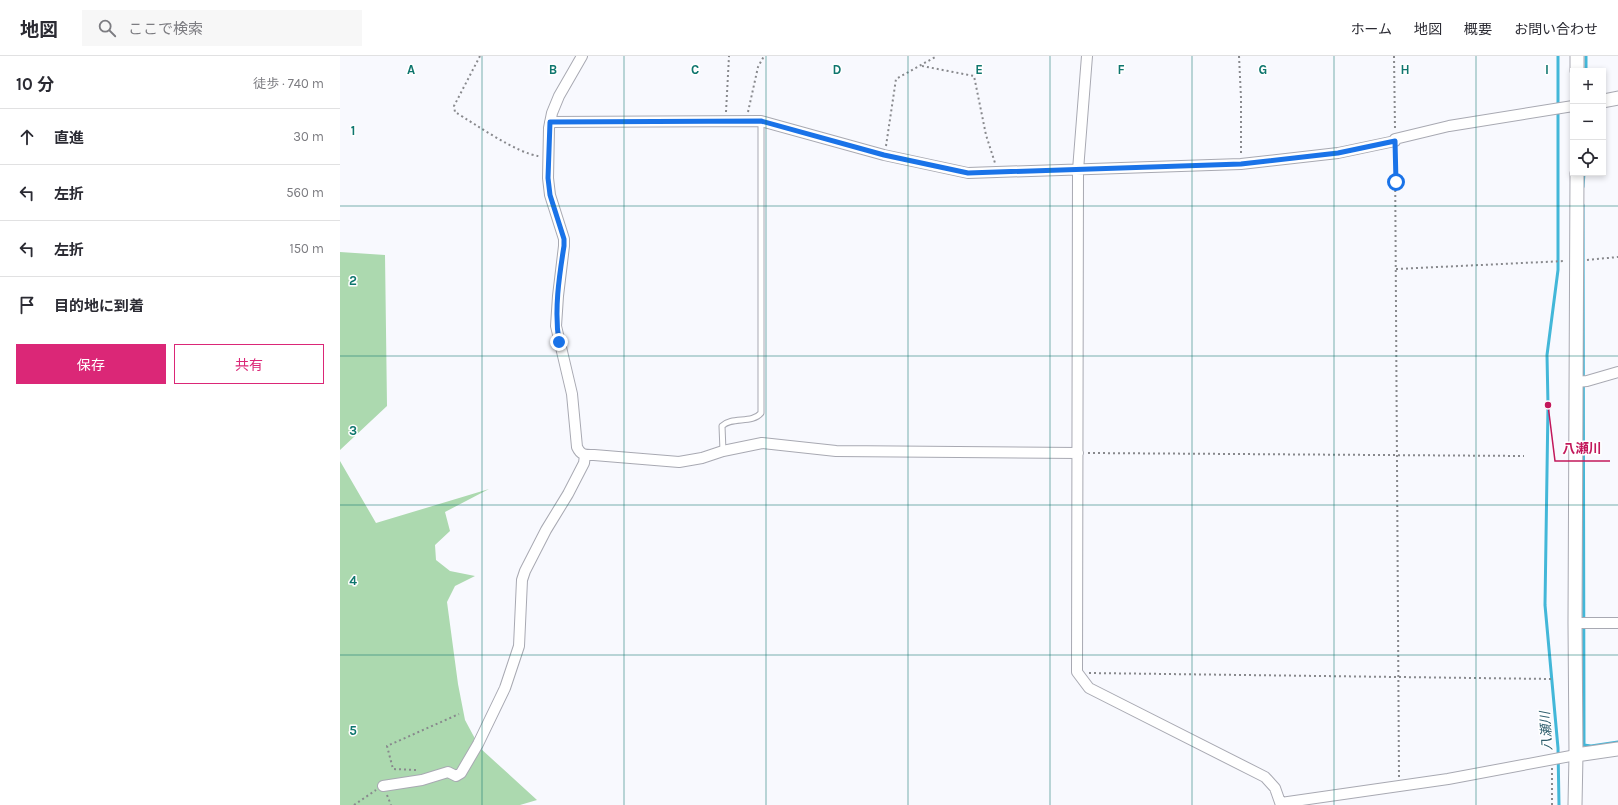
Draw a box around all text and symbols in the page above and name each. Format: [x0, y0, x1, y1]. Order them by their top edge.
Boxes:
search box [82, 10, 362, 46]
icon: search [96, 17, 118, 39]
text: 地図 [20, 19, 58, 41]
text: ここで検索 [128, 20, 203, 38]
text: ホーム [1350, 21, 1392, 38]
text: 地図 [1414, 21, 1442, 38]
text: 概要 [1464, 21, 1492, 38]
text: お問い合わせ [1514, 21, 1598, 38]
text: A [407, 62, 415, 77]
text: B [549, 62, 557, 77]
text: C [691, 62, 699, 77]
text: D [833, 62, 842, 77]
text: E [975, 62, 983, 77]
text: F [1117, 62, 1125, 77]
text: G [1259, 62, 1267, 77]
text: H [1400, 62, 1410, 77]
text: I [1545, 62, 1549, 77]
map controls [1570, 68, 1606, 176]
button: + [1570, 68, 1606, 104]
text: 10 分 [16, 74, 54, 94]
text: 徒歩 · 740 m [253, 76, 324, 91]
button: − [1570, 104, 1606, 140]
text: 1 [351, 123, 355, 138]
icon: ahead [16, 126, 38, 148]
text: 直進 [54, 129, 84, 147]
text: 30 m [293, 129, 324, 144]
button: locate [1570, 140, 1606, 176]
route start [1387, 173, 1405, 191]
icon: left [16, 182, 38, 204]
text: 左折 [54, 185, 84, 203]
text: 560 m [286, 185, 324, 200]
icon: left [16, 238, 38, 260]
text: 左折 [54, 241, 84, 259]
text: 150 m [289, 241, 324, 256]
text: 2 [349, 273, 357, 288]
icon: arrive [16, 294, 38, 316]
text: 目的地に到着 [54, 297, 144, 315]
route end [550, 333, 568, 351]
button: 保存 [16, 344, 166, 384]
button: 共有 [174, 344, 324, 384]
text: 3 [349, 423, 357, 438]
callout: 八瀬川 [1555, 436, 1610, 461]
text: 八瀬川 [1562, 441, 1602, 456]
text: 4 [349, 573, 357, 588]
water label: 八瀬川 [1537, 709, 1555, 751]
text: 5 [349, 723, 357, 738]

